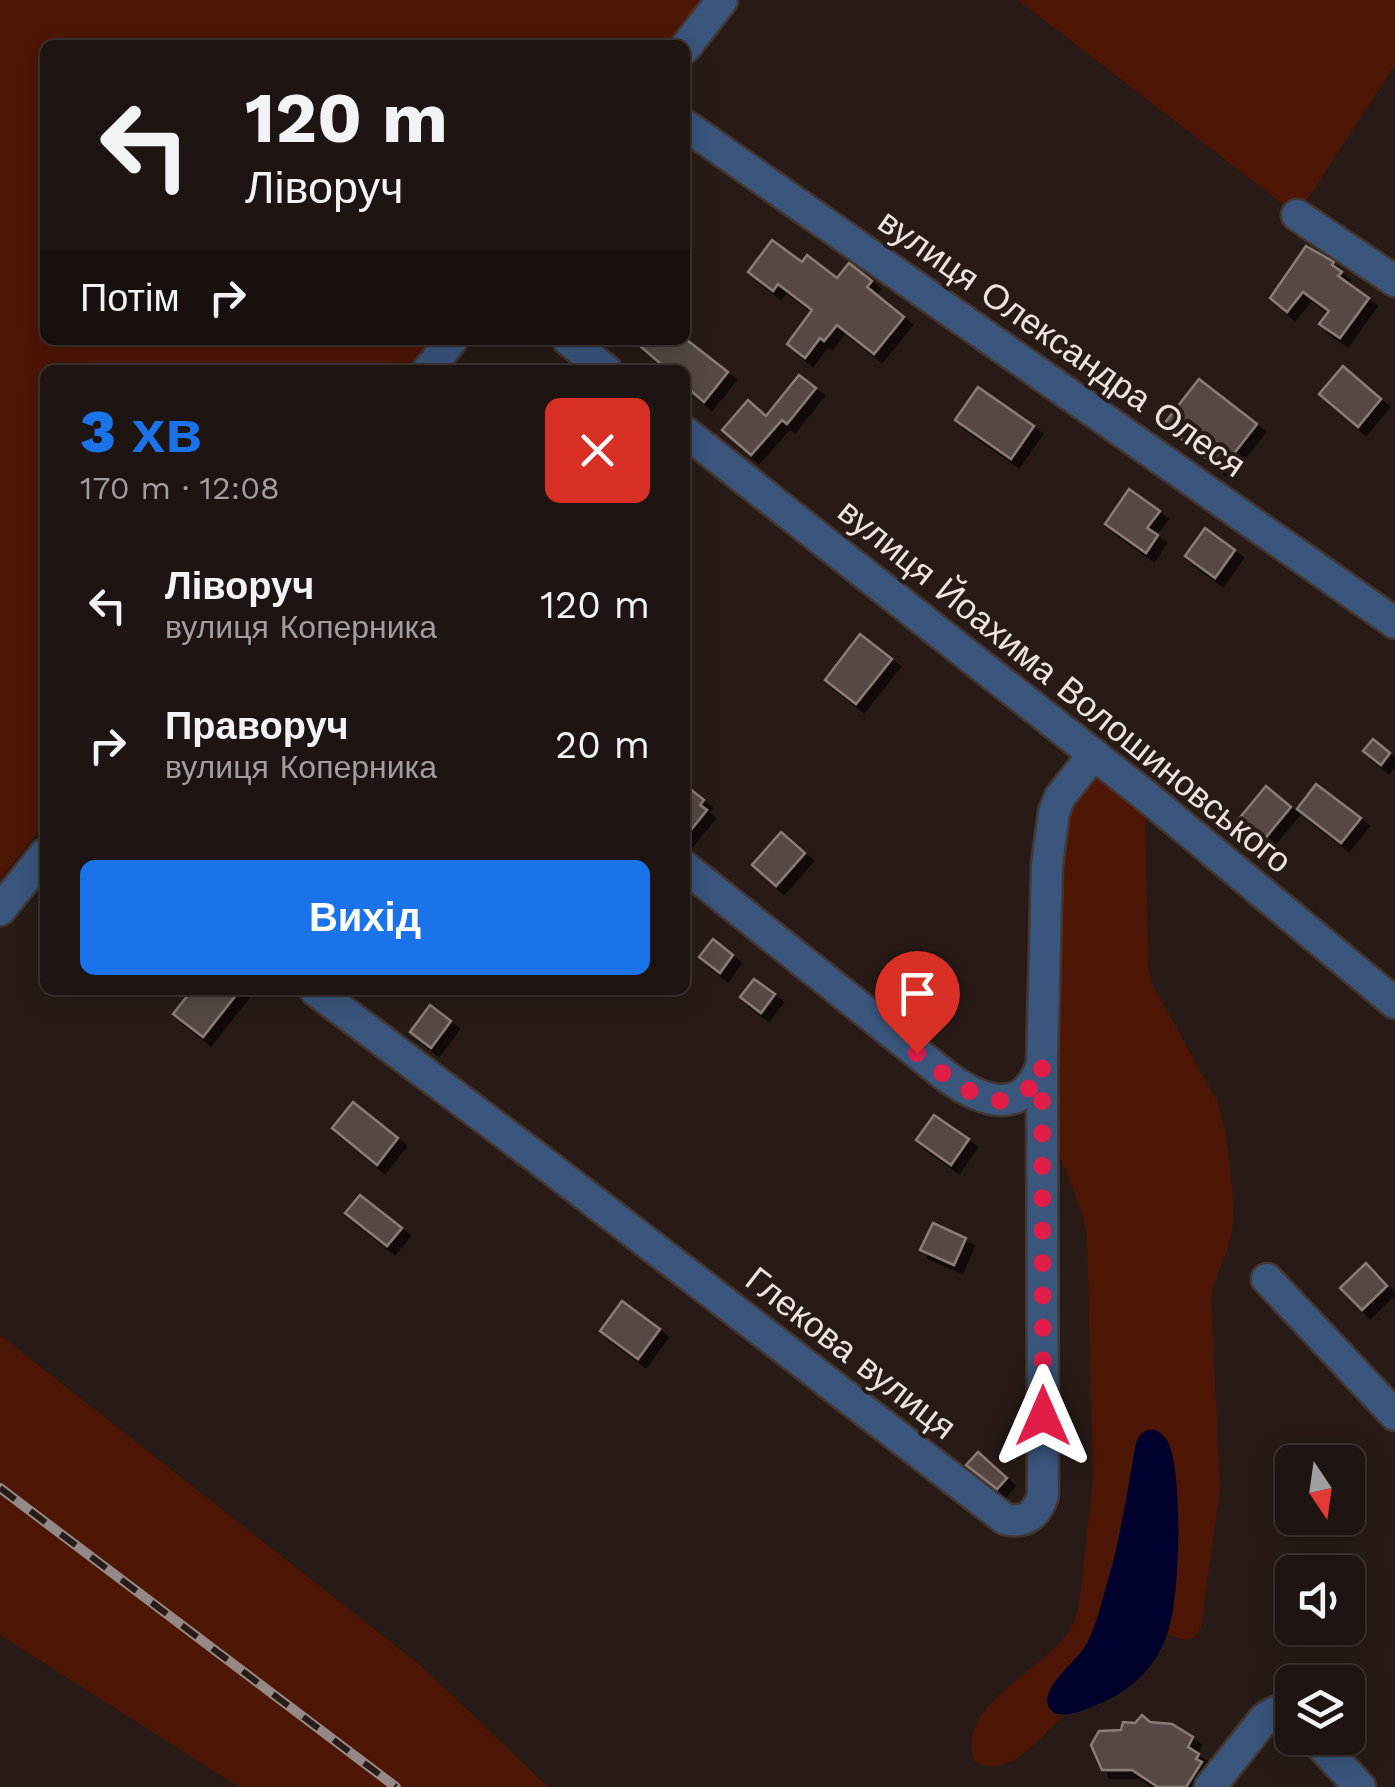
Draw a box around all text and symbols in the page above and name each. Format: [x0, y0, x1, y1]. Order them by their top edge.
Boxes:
text: 120 m [245, 77, 448, 159]
icon: left [80, 80, 210, 210]
text: Ліворуч [245, 161, 403, 214]
street label: вулиця Олександра Олеся [870, 200, 1254, 486]
icon: right [200, 270, 255, 325]
text: Потім [80, 276, 180, 320]
text: 3 хв [80, 396, 202, 467]
button: close [545, 398, 650, 503]
text: 170 m · 12:08 [80, 469, 280, 507]
street label: вулиця Йоахима Волошиновського [830, 490, 1300, 882]
text: Ліворуч [165, 564, 314, 608]
icon: left [80, 578, 135, 633]
text: 120 m [540, 583, 650, 627]
text: вулиця Коперника [165, 608, 437, 646]
text: Праворуч [165, 704, 349, 748]
icon: right [80, 718, 135, 773]
text: 20 m [555, 723, 650, 767]
text: вулиця Коперника [165, 748, 437, 786]
button: Вихід [80, 860, 650, 975]
pin [875, 951, 960, 1054]
icon: arrive [890, 966, 945, 1021]
street label: Глекова вулиця [738, 1258, 964, 1448]
position arrow [991, 1364, 1095, 1468]
north arrow [1275, 1445, 1365, 1535]
map controls [1275, 1445, 1365, 1755]
button: sound [1275, 1555, 1365, 1645]
button: layers [1275, 1665, 1365, 1755]

